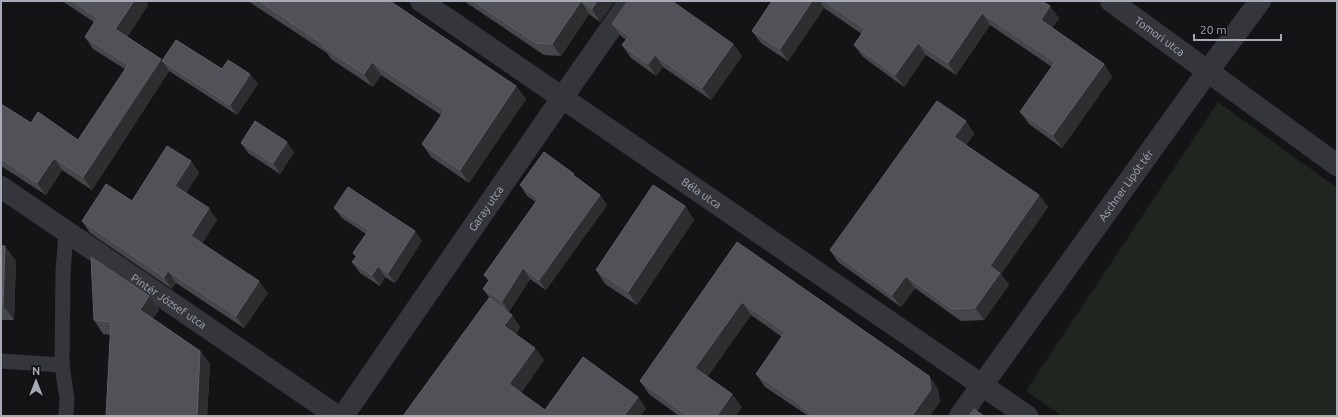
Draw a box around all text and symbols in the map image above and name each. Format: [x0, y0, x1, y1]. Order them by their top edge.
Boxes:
street label: Tomori utca [1132, 14, 1187, 58]
scale bar [1194, 16, 1281, 42]
text: 20 m [1200, 23, 1227, 36]
street label: Aschner Lipót tér [1096, 147, 1156, 223]
street label: Béla utca [679, 175, 724, 211]
street label: Garay utca [466, 184, 506, 233]
street label: Pintér József utca [129, 271, 209, 331]
north arrow [16, 361, 56, 401]
text: N [32, 365, 40, 377]

